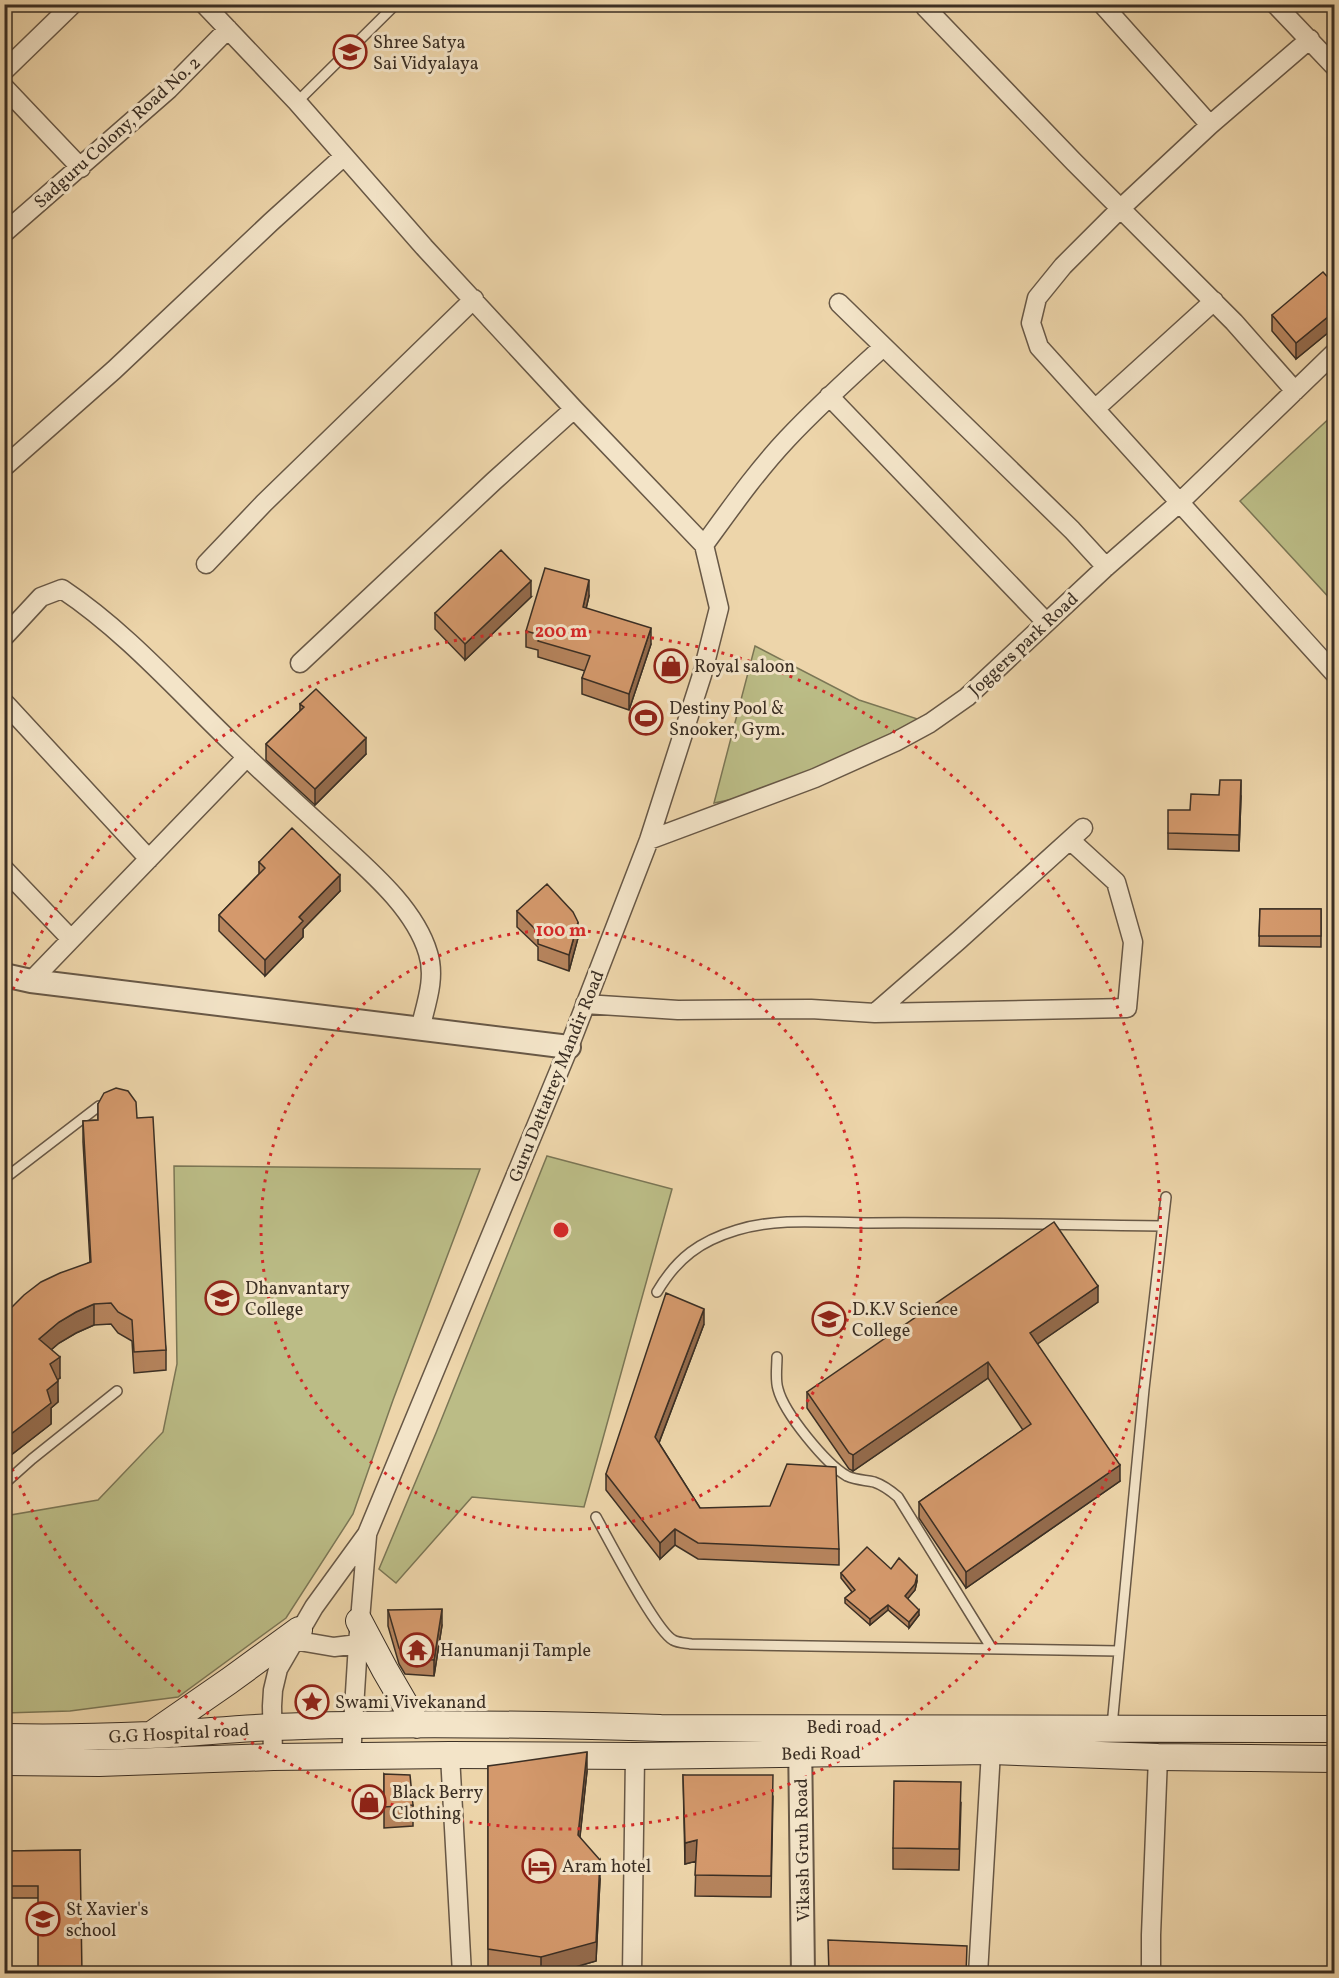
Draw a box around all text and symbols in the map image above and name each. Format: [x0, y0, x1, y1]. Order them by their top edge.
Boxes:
place label: Shree Satya Sai Vidyalaya [373, 31, 479, 77]
school or university icon: Shree Satya Sai Vidyalaya [332, 34, 368, 70]
street label: Sadguru Colony, Road No. 2 [29, 51, 207, 215]
street label: Joggers park Road [964, 587, 1085, 703]
text: 200 m [535, 620, 587, 645]
shop icon: Royal saloon [653, 648, 689, 684]
place label: Royal saloon [694, 655, 795, 680]
place label: Destiny Pool & Snooker, Gym. [669, 697, 785, 743]
sports icon: Destiny Pool & Snooker, Gym. [628, 700, 664, 736]
text: 100 m [536, 919, 586, 944]
street label: Guru Dattatrey Mandir Road [503, 967, 611, 1186]
centre of rings [551, 1220, 571, 1240]
place label: Dhanvantary College [245, 1277, 350, 1323]
school or university icon: Dhanvantary College [204, 1280, 240, 1316]
place label: D.K.V Science College [852, 1298, 958, 1344]
school or university icon: D.K.V Science College [811, 1301, 847, 1337]
temple icon: Hanumanji Tample [399, 1632, 435, 1668]
place label: Hanumanji Tample [440, 1639, 591, 1664]
place icon: Swami Vivekanand [294, 1684, 330, 1720]
place label: Swami Vivekanand [335, 1691, 486, 1716]
street label: Bedi road [806, 1716, 882, 1741]
street label: G.G Hospital road [108, 1718, 250, 1751]
street label: Bedi Road [781, 1741, 861, 1768]
street label: Vikash Gruh Road [790, 1778, 817, 1922]
place label: Black Berry Clothing [392, 1781, 483, 1827]
shop icon: Black Berry Clothing [351, 1784, 387, 1820]
hotel icon: Aram hotel [521, 1848, 557, 1884]
place label: Aram hotel [562, 1855, 651, 1880]
place label: St Xavier's school [66, 1898, 149, 1944]
school or university icon: St Xavier's school [25, 1901, 61, 1937]

